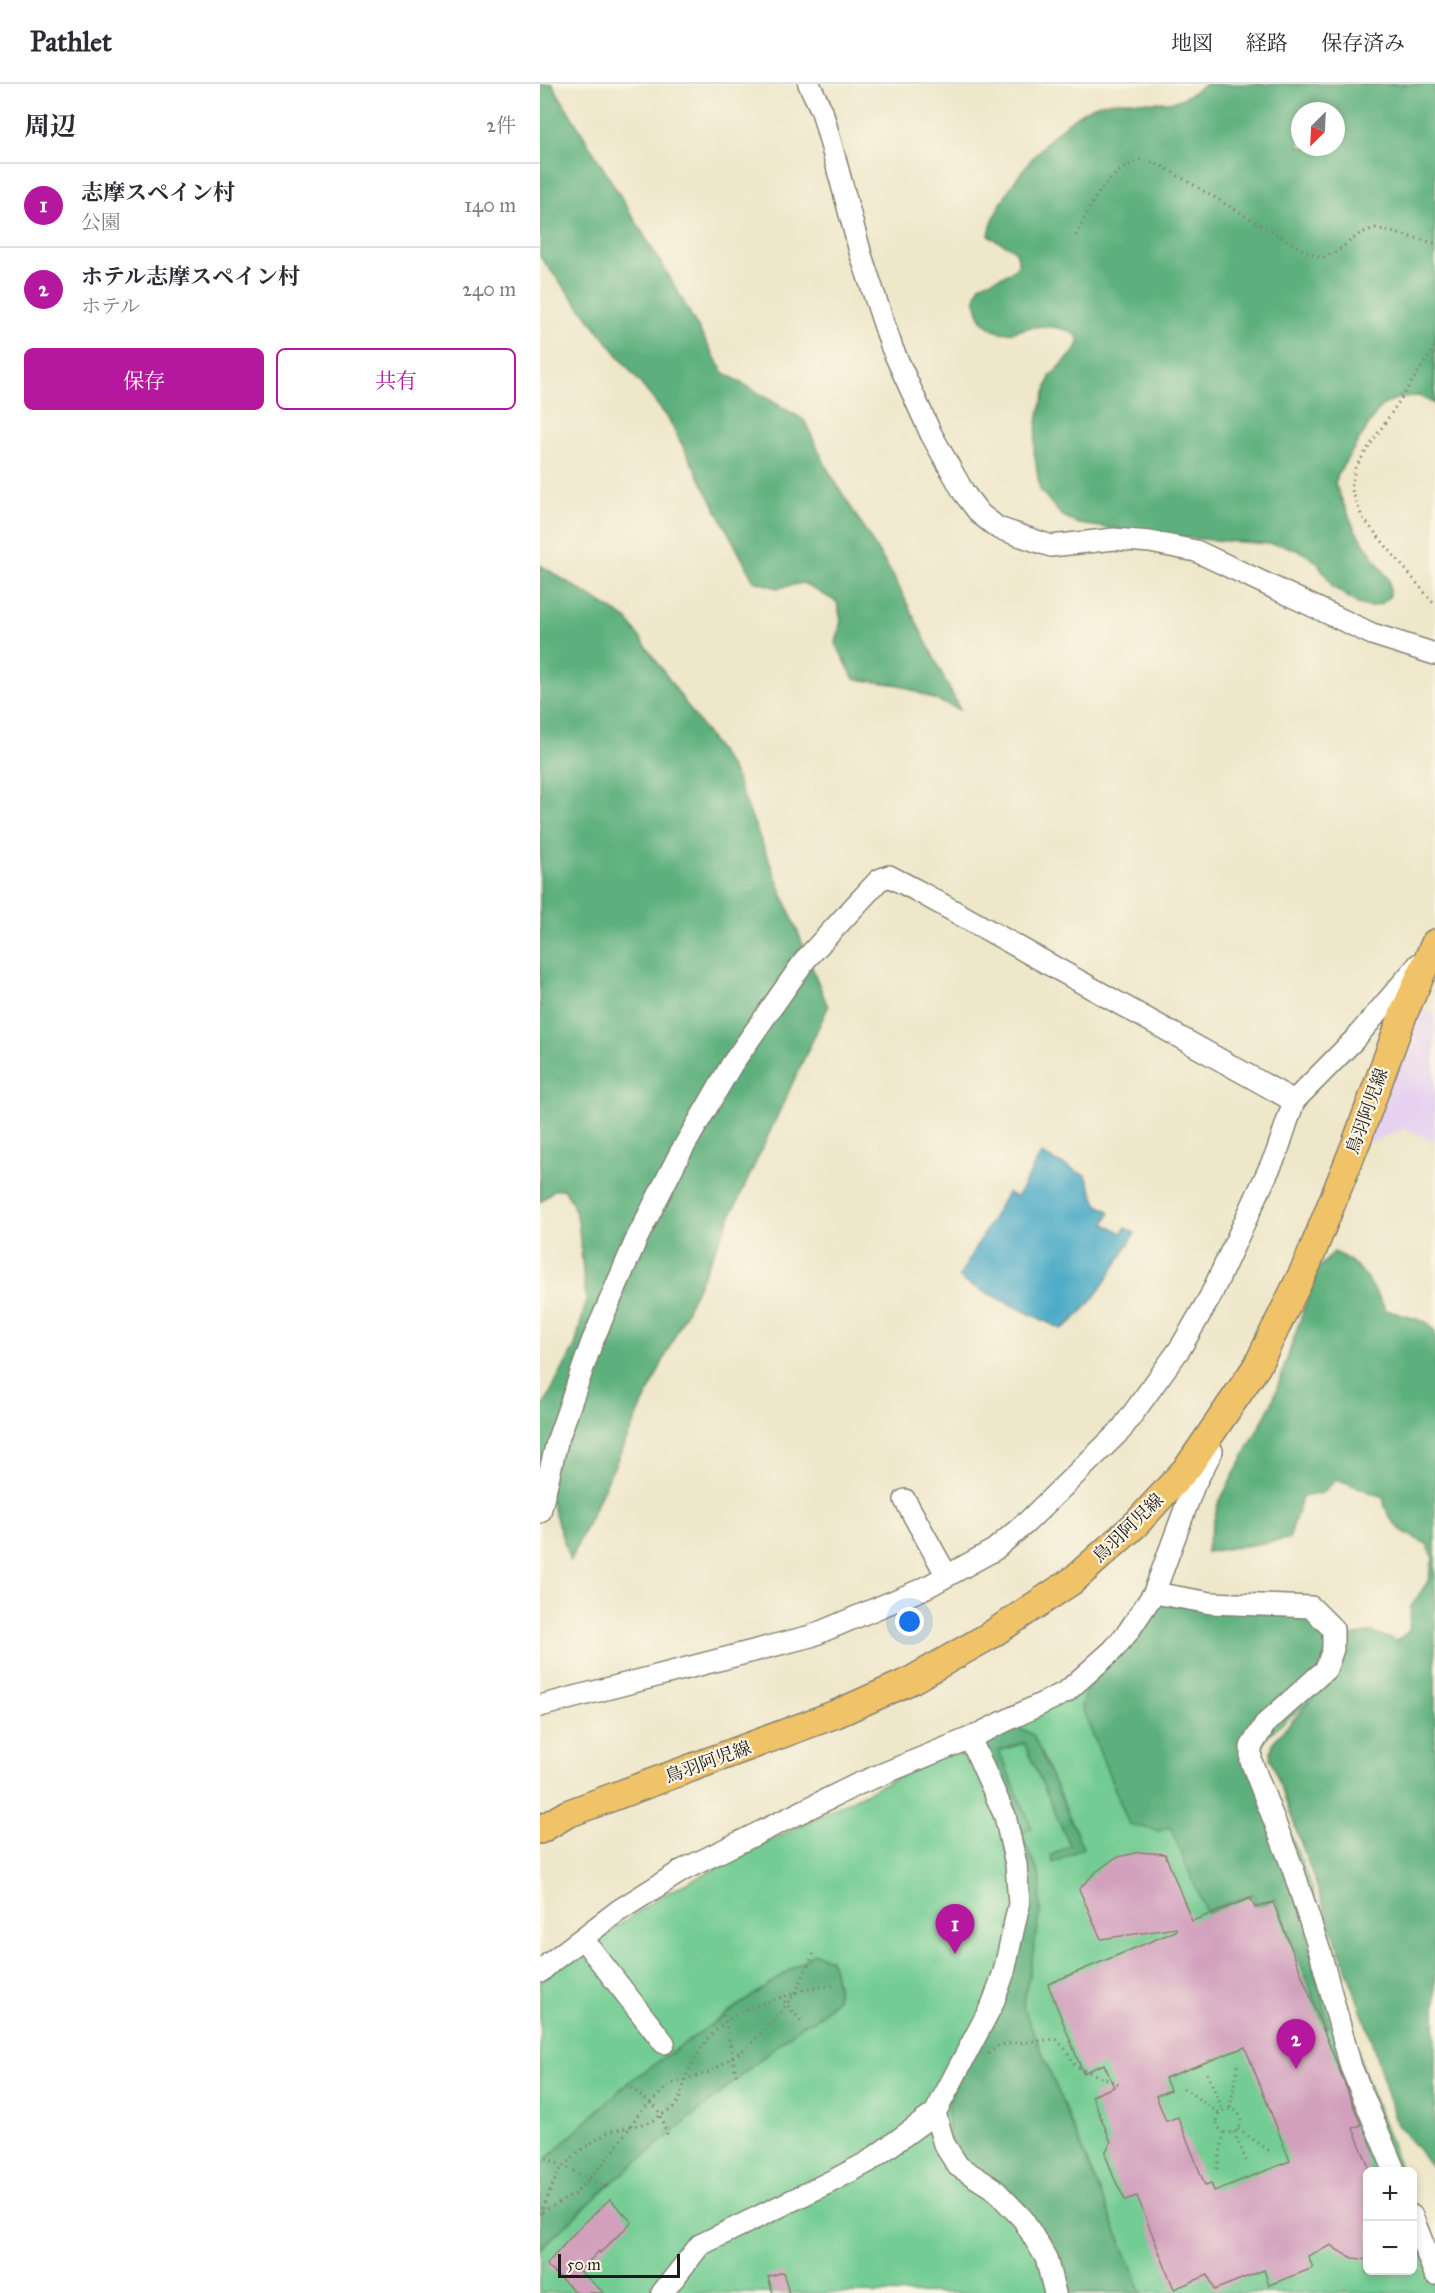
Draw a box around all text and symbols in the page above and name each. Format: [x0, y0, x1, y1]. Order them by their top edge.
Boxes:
text: Pathlet [30, 24, 112, 59]
text: 地図 [1171, 30, 1213, 56]
text: 経路 [1246, 30, 1288, 56]
text: 保存済み [1321, 30, 1405, 56]
north arrow [1291, 102, 1345, 156]
text: 周辺 [24, 110, 76, 142]
text: 2件 [486, 113, 516, 137]
text: 志摩スペイン村 [81, 179, 235, 206]
text: 1 [40, 193, 47, 217]
text: 140 m [464, 193, 516, 217]
text: 公園 [81, 210, 121, 234]
text: ホテル志摩スペイン村 [81, 263, 300, 290]
text: 2 [39, 277, 48, 301]
text: 240 m [462, 277, 516, 301]
text: ホテル [81, 294, 140, 318]
button: 保存 [24, 348, 264, 410]
button: 共有 [276, 348, 516, 410]
street label: 鳥羽阿児線 [1341, 1065, 1393, 1157]
street label: 鳥羽阿児線 [1088, 1489, 1168, 1567]
your location [895, 1607, 924, 1636]
street label: 鳥羽阿児線 [662, 1736, 754, 1788]
pin: 1 [936, 1904, 974, 1954]
pin: 2 [1276, 2020, 1316, 2069]
map controls [1363, 2167, 1417, 2275]
button: + [1363, 2167, 1417, 2221]
button: − [1363, 2221, 1417, 2275]
scale bar [558, 2251, 680, 2278]
text: 50 m [567, 2255, 601, 2274]

